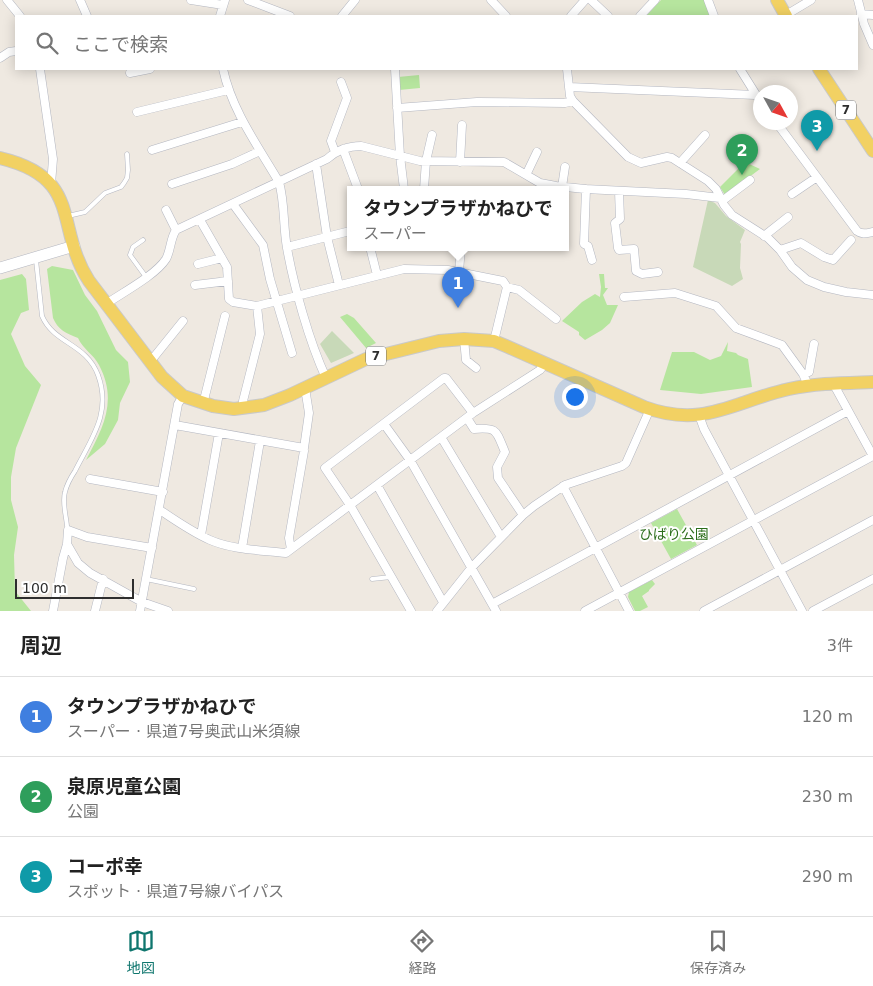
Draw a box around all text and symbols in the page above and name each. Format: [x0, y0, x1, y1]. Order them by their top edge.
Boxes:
search box [15, 15, 858, 70]
icon: search [33, 29, 61, 57]
text: ここで検索 [73, 33, 168, 55]
north arrow [753, 85, 798, 130]
road number: 7 [836, 100, 856, 120]
pin: 3 [801, 110, 833, 151]
pin: 2 [726, 134, 758, 175]
popup [347, 186, 569, 251]
text: タウンプラザかねひで [363, 197, 553, 219]
text: スーパー [363, 224, 427, 243]
pin: 1 [442, 267, 474, 308]
road number: 7 [366, 346, 386, 366]
your location [562, 384, 588, 410]
park label: ひばり公園 [639, 526, 709, 542]
scale bar [15, 576, 134, 599]
text: 100 m [22, 580, 67, 596]
text: 周辺 [20, 634, 62, 658]
text: 3件 [827, 636, 853, 655]
text: タウンプラザかねひで [67, 695, 256, 717]
text: 1 [30, 707, 42, 726]
text: 120 m [802, 707, 853, 726]
text: スーパー · 県道7号奥武山米須線 [67, 722, 300, 741]
text: 泉原児童公園 [67, 775, 181, 797]
text: 2 [30, 787, 42, 806]
text: 230 m [802, 787, 853, 806]
text: 公園 [67, 802, 99, 821]
text: コーポ幸 [67, 855, 143, 877]
text: 3 [30, 867, 42, 886]
text: 290 m [802, 867, 853, 886]
text: スポット · 県道7号線バイパス [67, 882, 284, 901]
tab: 地図 [127, 927, 155, 977]
tab: 経路 [408, 927, 436, 977]
tab: 保存済み [690, 927, 746, 977]

